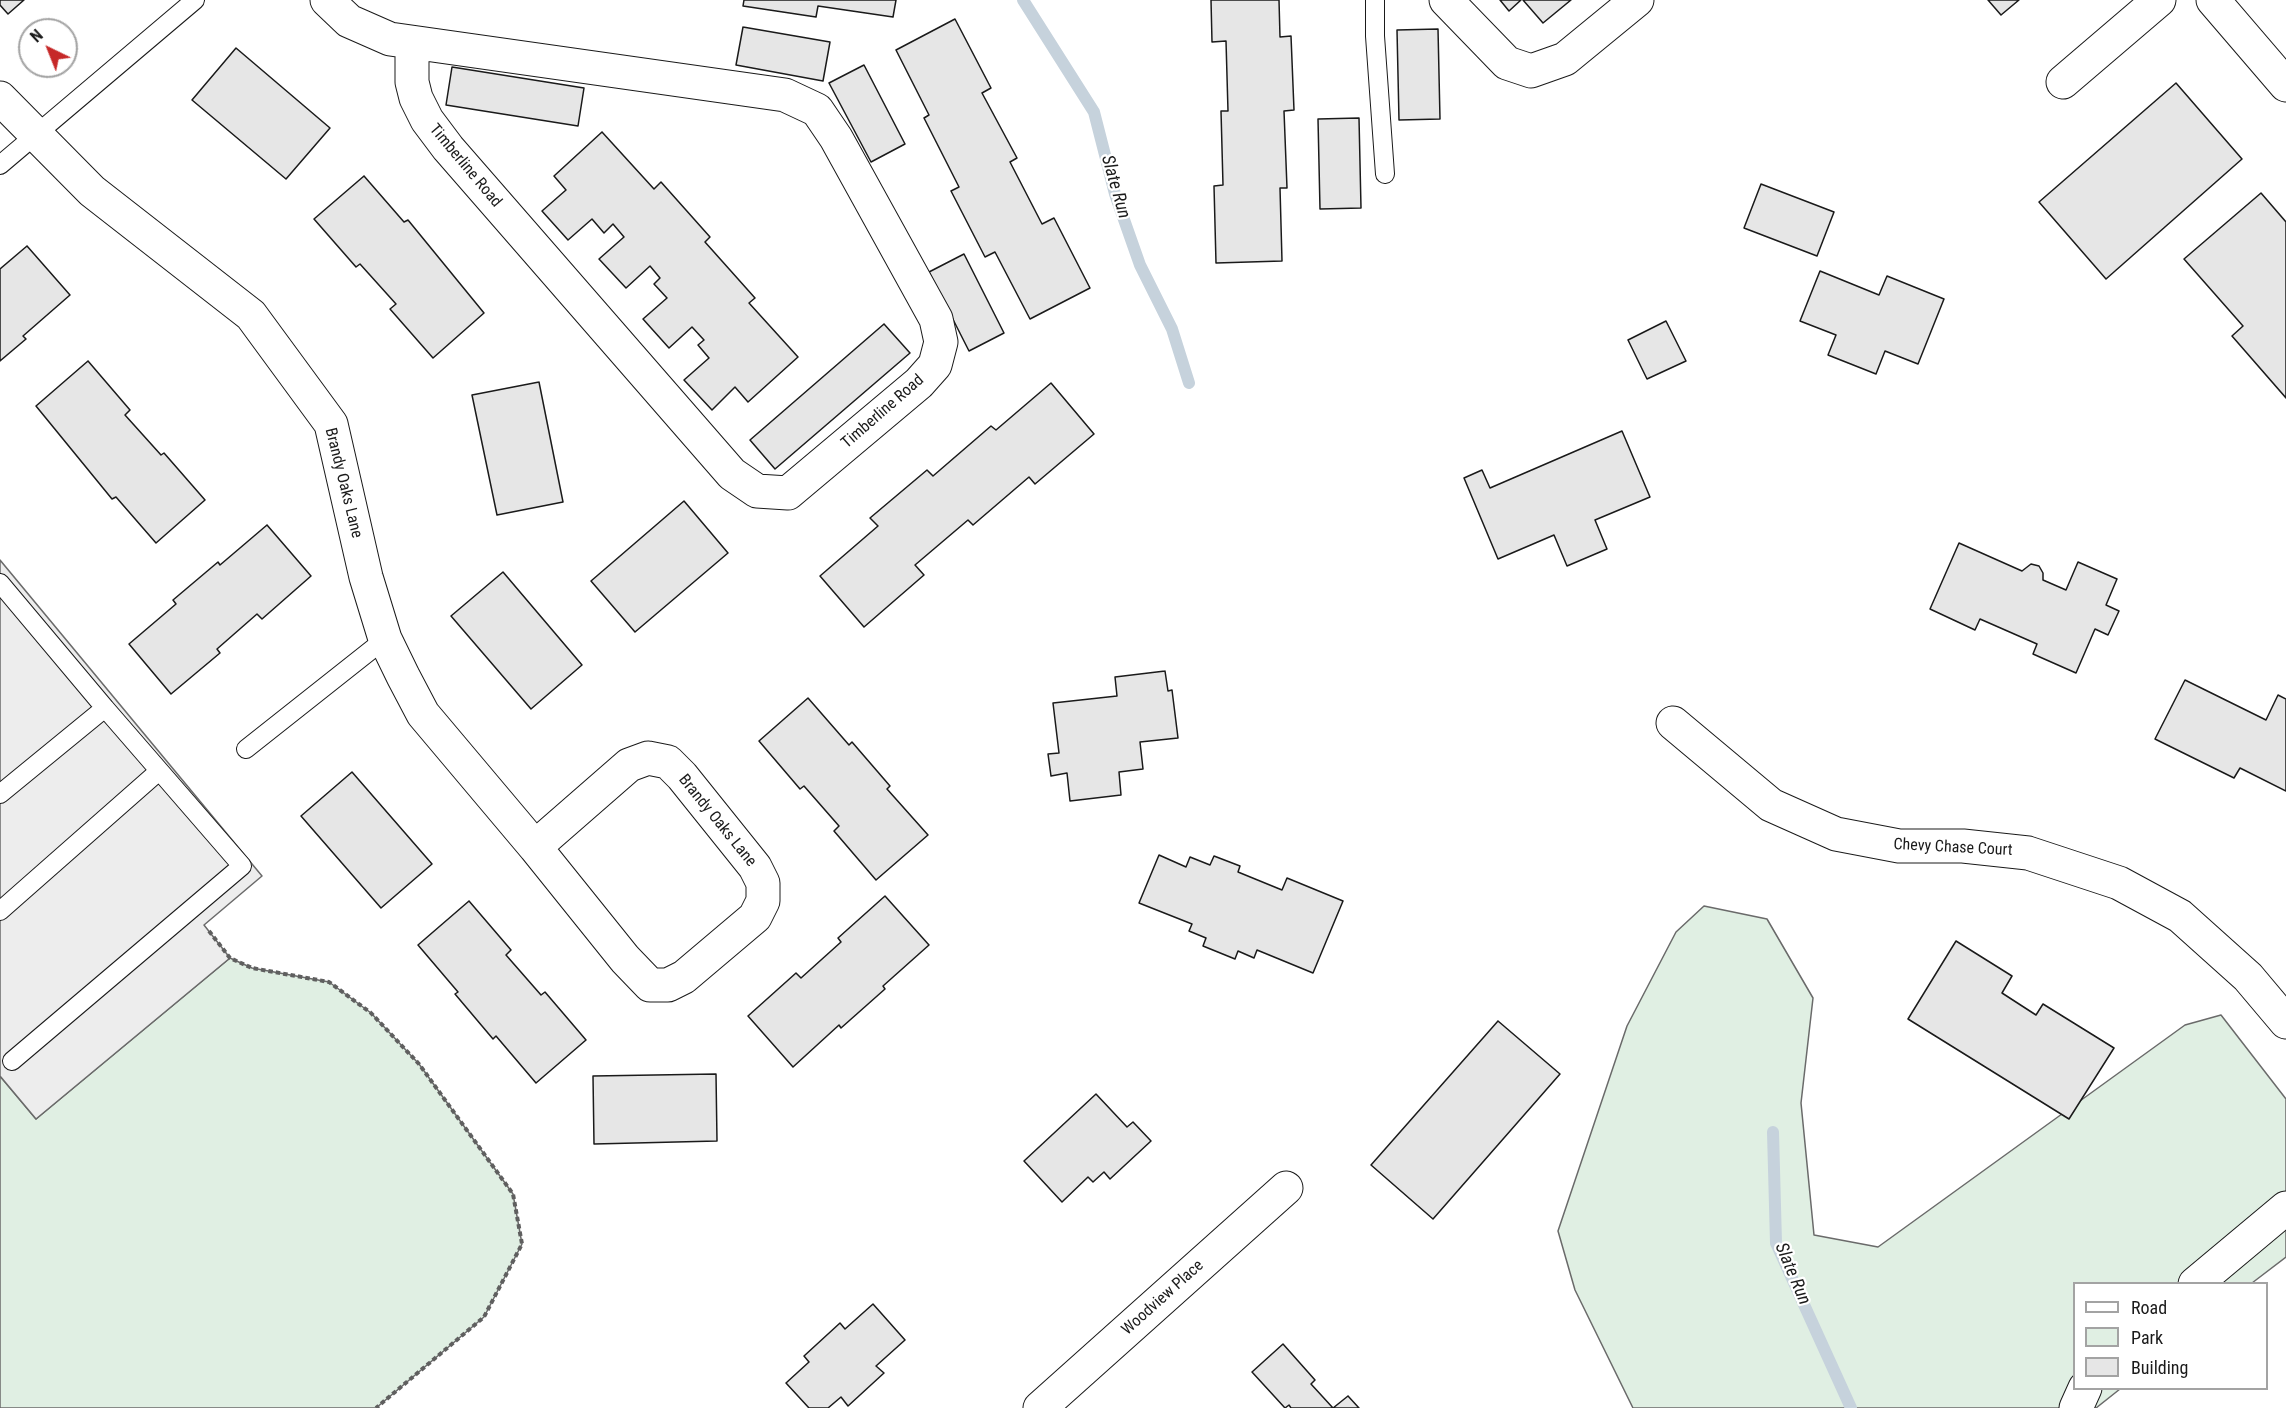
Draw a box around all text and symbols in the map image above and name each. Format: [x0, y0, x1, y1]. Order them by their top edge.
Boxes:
north arrow [18, 18, 78, 78]
text: N [27, 26, 47, 46]
street label: Timberline Road [425, 120, 505, 212]
water label: Slate Run [1096, 153, 1134, 221]
street label: Timberline Road [838, 371, 928, 453]
street label: Brandy Oaks Lane [320, 426, 366, 540]
street label: Brandy Oaks Lane [674, 771, 760, 871]
street label: Chevy Chase Court [1893, 835, 2013, 861]
water label: Slate Run [1769, 1240, 1815, 1308]
street label: Woodview Place [1118, 1256, 1208, 1340]
legend [2073, 1282, 2268, 1390]
text: Road [2131, 1297, 2167, 1318]
text: Park [2131, 1327, 2163, 1348]
text: Building [2131, 1357, 2188, 1378]

